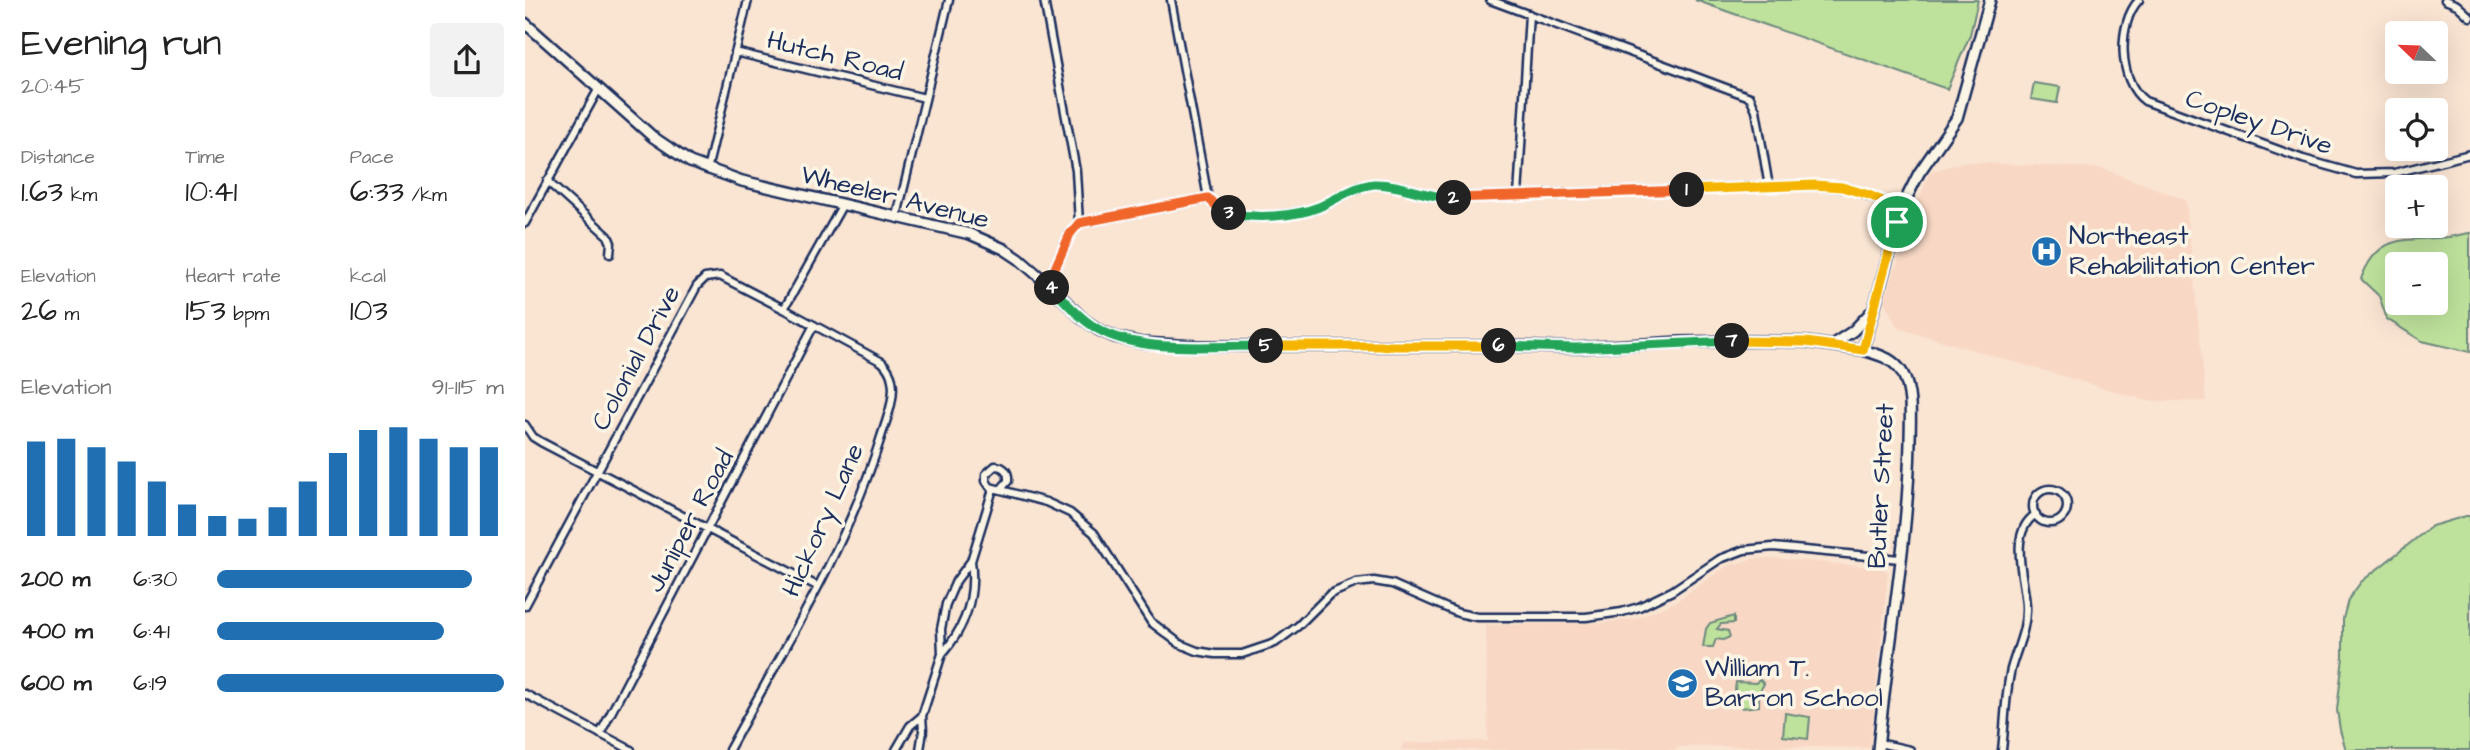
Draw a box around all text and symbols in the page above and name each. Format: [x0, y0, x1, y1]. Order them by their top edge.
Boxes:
text: Evening run [21, 18, 222, 70]
north arrow [2385, 21, 2448, 84]
map controls [2385, 21, 2448, 315]
street label: Hutch Road [763, 22, 907, 90]
button: share [430, 23, 504, 97]
text: 20:45 [21, 70, 84, 102]
street label: Copley Drive [2180, 80, 2337, 166]
button: locate [2385, 98, 2448, 161]
text: Distance [21, 144, 95, 171]
text: Time [185, 144, 225, 171]
text: Pace [350, 144, 394, 171]
street label: Wheeler Avenue [797, 156, 993, 238]
text: 1.63 [21, 171, 63, 213]
text: 10:41 [185, 171, 237, 213]
text: 6:33 [350, 171, 404, 213]
pin: 1 [1669, 172, 1705, 208]
button: + [2385, 175, 2448, 238]
text: 1 [1685, 176, 1688, 203]
pin: 2 [1437, 180, 1471, 216]
text: km [63, 182, 97, 209]
text: /km [404, 182, 447, 209]
text: 2 [1448, 184, 1459, 211]
pin [1867, 192, 1927, 252]
pin: 3 [1211, 196, 1247, 230]
text: 3 [1224, 199, 1233, 226]
icon: arrive [1878, 203, 1916, 241]
place label: Northeast Rehabilitation Center [2069, 218, 2315, 284]
hospital icon: Northeast Rehabilitation Center [2029, 234, 2063, 268]
button: − [2385, 252, 2448, 315]
text: Elevation [21, 263, 96, 290]
text: Heart rate [185, 263, 281, 290]
text: kcal [350, 263, 386, 290]
pin: 4 [1035, 270, 1069, 306]
text: 4 [1045, 274, 1058, 301]
street label: Colonial Drive [583, 279, 689, 437]
text: 26 [21, 290, 57, 332]
text: 153 [185, 290, 226, 332]
text: 103 [350, 290, 388, 332]
text: m [57, 301, 79, 328]
text: bpm [226, 301, 269, 328]
pin: 7 [1715, 324, 1749, 358]
text: 7 [1726, 327, 1737, 354]
pin: 5 [1249, 328, 1283, 364]
pin: 6 [1481, 328, 1517, 364]
text: 5 [1259, 332, 1272, 359]
text: 6 [1493, 332, 1504, 359]
text: Elevation [21, 371, 112, 403]
text: 91–115 m [432, 371, 504, 403]
street label: Butler Street [1859, 402, 1903, 569]
street label: Hickory Lane [773, 438, 875, 603]
street label: Juniper Road [637, 443, 743, 599]
text: 200 m [21, 563, 90, 595]
text: 6:30 [133, 563, 177, 595]
text: 400 m [21, 615, 93, 647]
text: 6:41 [133, 615, 170, 647]
place label: William T. Barron School [1705, 650, 1883, 716]
school or university icon: William T. Barron School [1665, 666, 1699, 700]
text: 600 m [21, 667, 92, 699]
text: 6:19 [133, 667, 167, 699]

